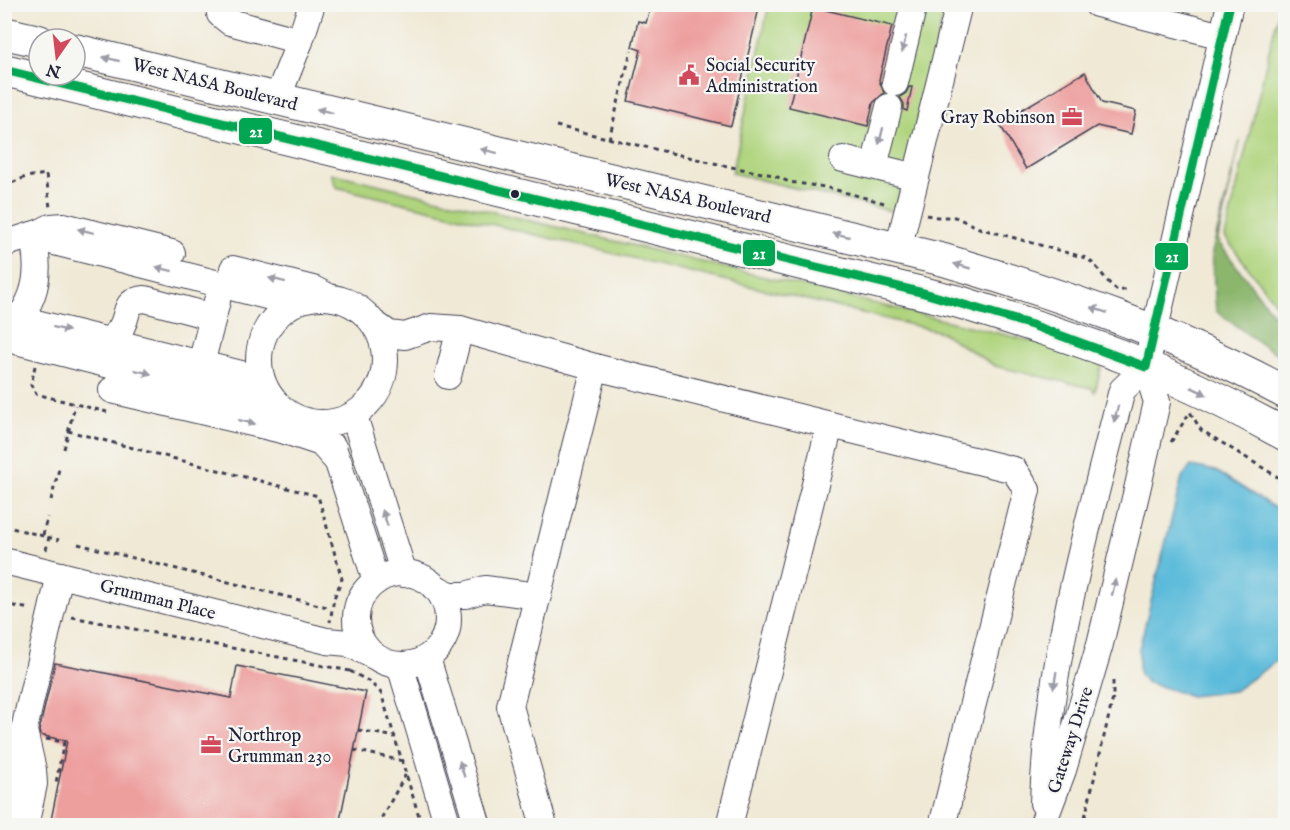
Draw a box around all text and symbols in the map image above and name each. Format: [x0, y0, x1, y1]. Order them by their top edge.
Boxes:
north arrow [27, 27, 87, 87]
one-way arrow [899, 35, 909, 53]
one-way arrow [102, 53, 120, 63]
street label: West NASA Boulevard [130, 54, 300, 117]
place label: Social Security Administration [705, 55, 818, 99]
text: N [45, 58, 64, 81]
public building icon: Social Security Administration [677, 63, 701, 87]
one-way arrow [316, 105, 334, 115]
office icon: Gray Robinson [1060, 105, 1084, 129]
place label: Gray Robinson [941, 107, 1055, 130]
line badge: 21 [238, 117, 273, 145]
text: 21 [249, 123, 263, 143]
one-way arrow [876, 127, 886, 146]
one-way arrow [480, 145, 498, 155]
street label: West NASA Boulevard [602, 169, 773, 230]
unlabelled marker [509, 188, 521, 200]
one-way arrow [77, 226, 95, 236]
one-way arrow [832, 229, 850, 239]
line badge: 21 [742, 239, 776, 267]
line badge: 21 [1154, 242, 1189, 271]
text: 21 [752, 245, 766, 265]
text: 21 [1165, 248, 1179, 268]
one-way arrow [953, 261, 971, 270]
one-way arrow [155, 264, 173, 274]
one-way arrow [268, 274, 286, 284]
one-way arrow [1090, 305, 1108, 315]
one-way arrow [52, 325, 71, 335]
one-way arrow [133, 368, 152, 378]
one-way arrow [1191, 387, 1208, 396]
one-way arrow [1110, 405, 1120, 423]
one-way arrow [238, 418, 256, 428]
one-way arrow [380, 509, 390, 527]
street label: Grumman Place [97, 575, 218, 626]
one-way arrow [1109, 578, 1119, 596]
one-way arrow [1050, 670, 1059, 689]
street label: Gateway Drive [1043, 684, 1099, 797]
place label: Northrop Grumman 230 [228, 725, 331, 769]
office icon: Northrop Grumman 230 [199, 733, 223, 757]
one-way arrow [457, 760, 466, 778]

